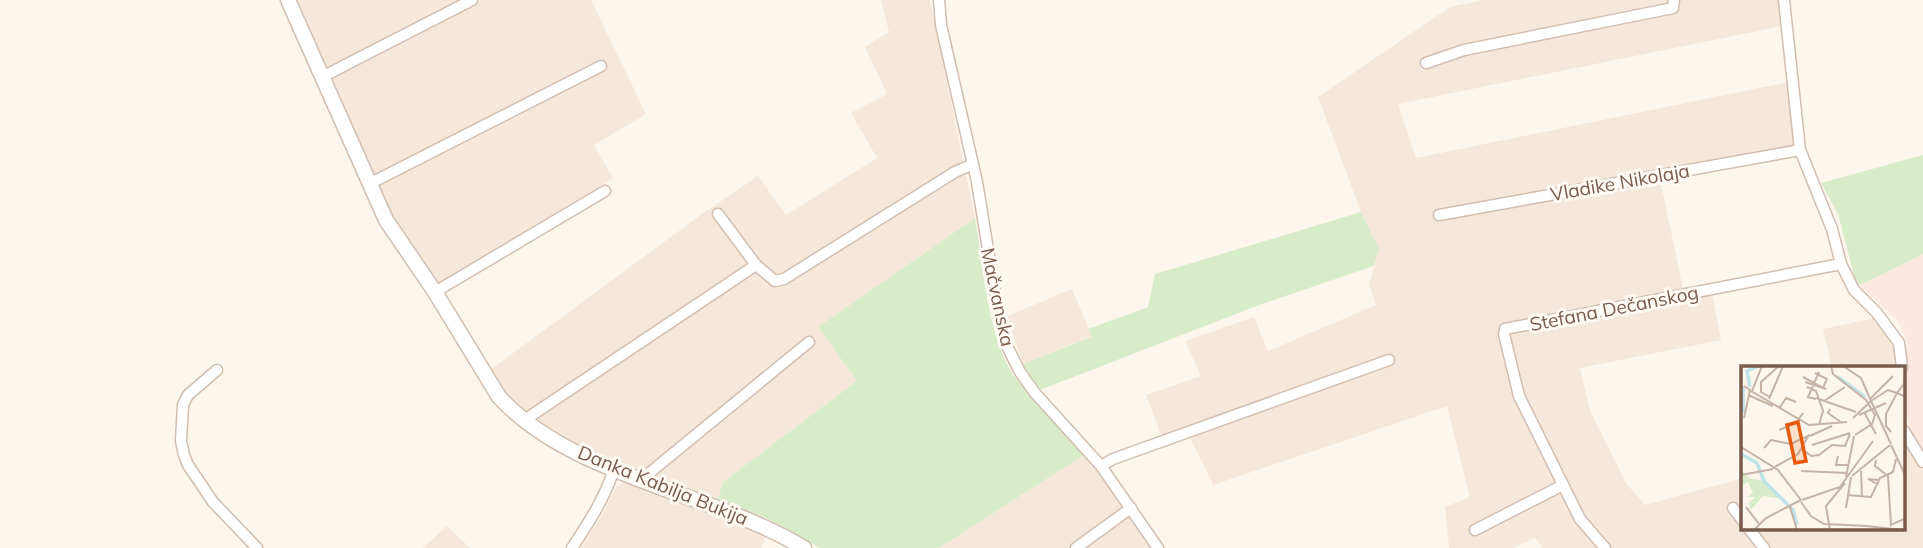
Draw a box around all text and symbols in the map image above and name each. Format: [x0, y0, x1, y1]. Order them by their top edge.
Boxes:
street label: Vladike Nikolaja [1549, 158, 1691, 206]
street label: Mačvanska [976, 246, 1020, 348]
street label: Stefana Dečanskog [1527, 280, 1701, 336]
inset map [1741, 366, 1906, 530]
street label: Danka Kabilja Bukija [574, 440, 752, 530]

